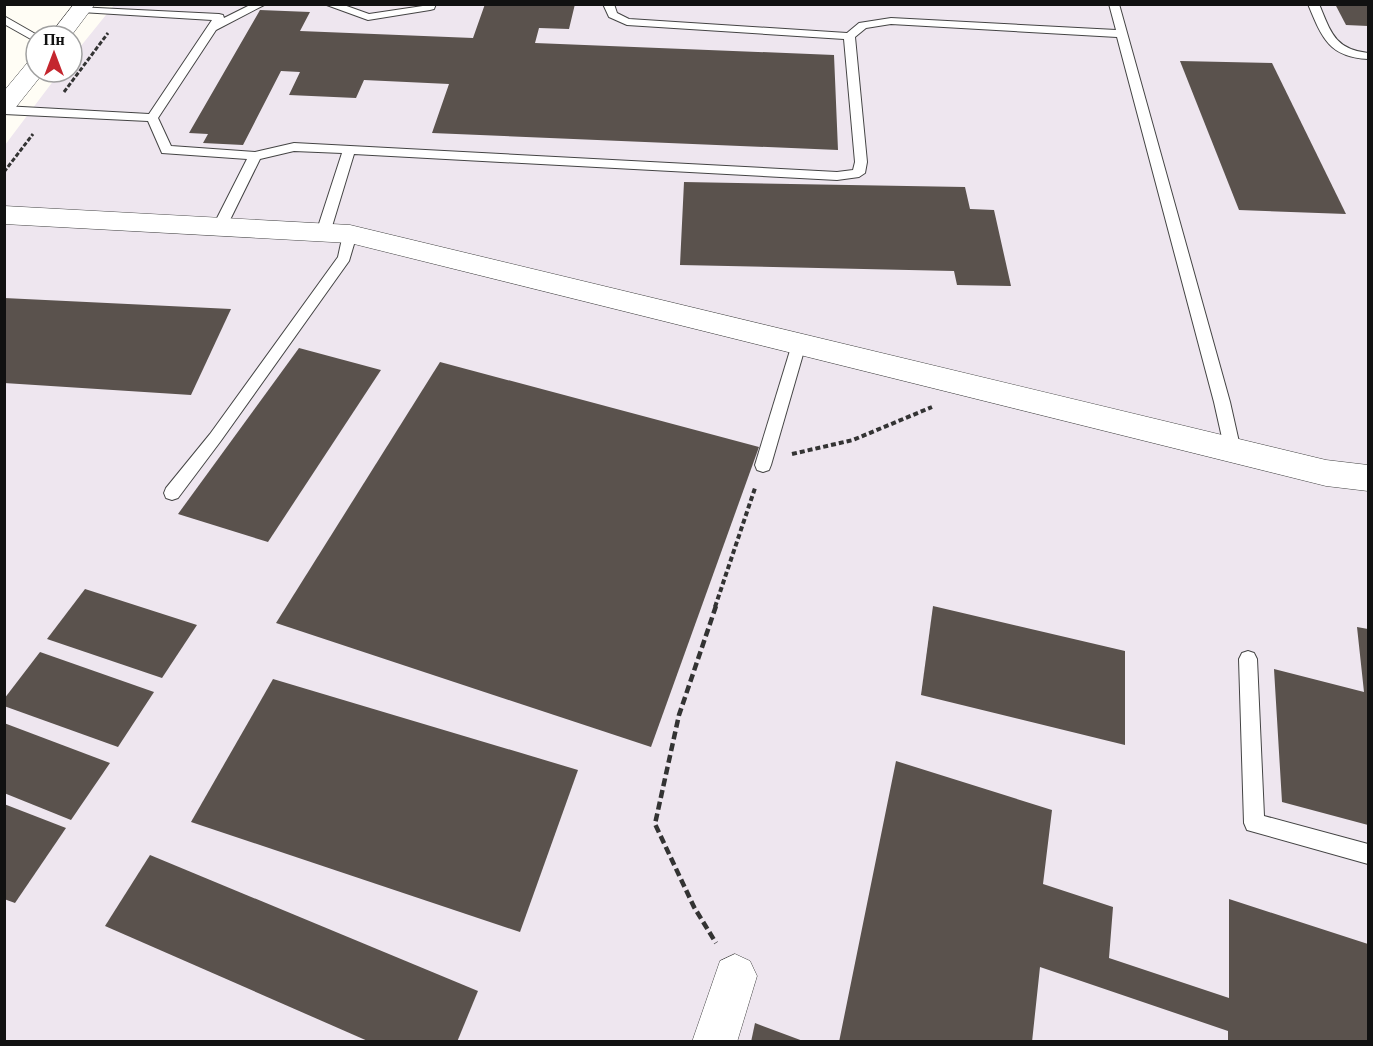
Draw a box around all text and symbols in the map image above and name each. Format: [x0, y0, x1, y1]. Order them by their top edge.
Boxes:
north arrow [24, 24, 84, 84]
text: Пн [43, 29, 65, 49]

